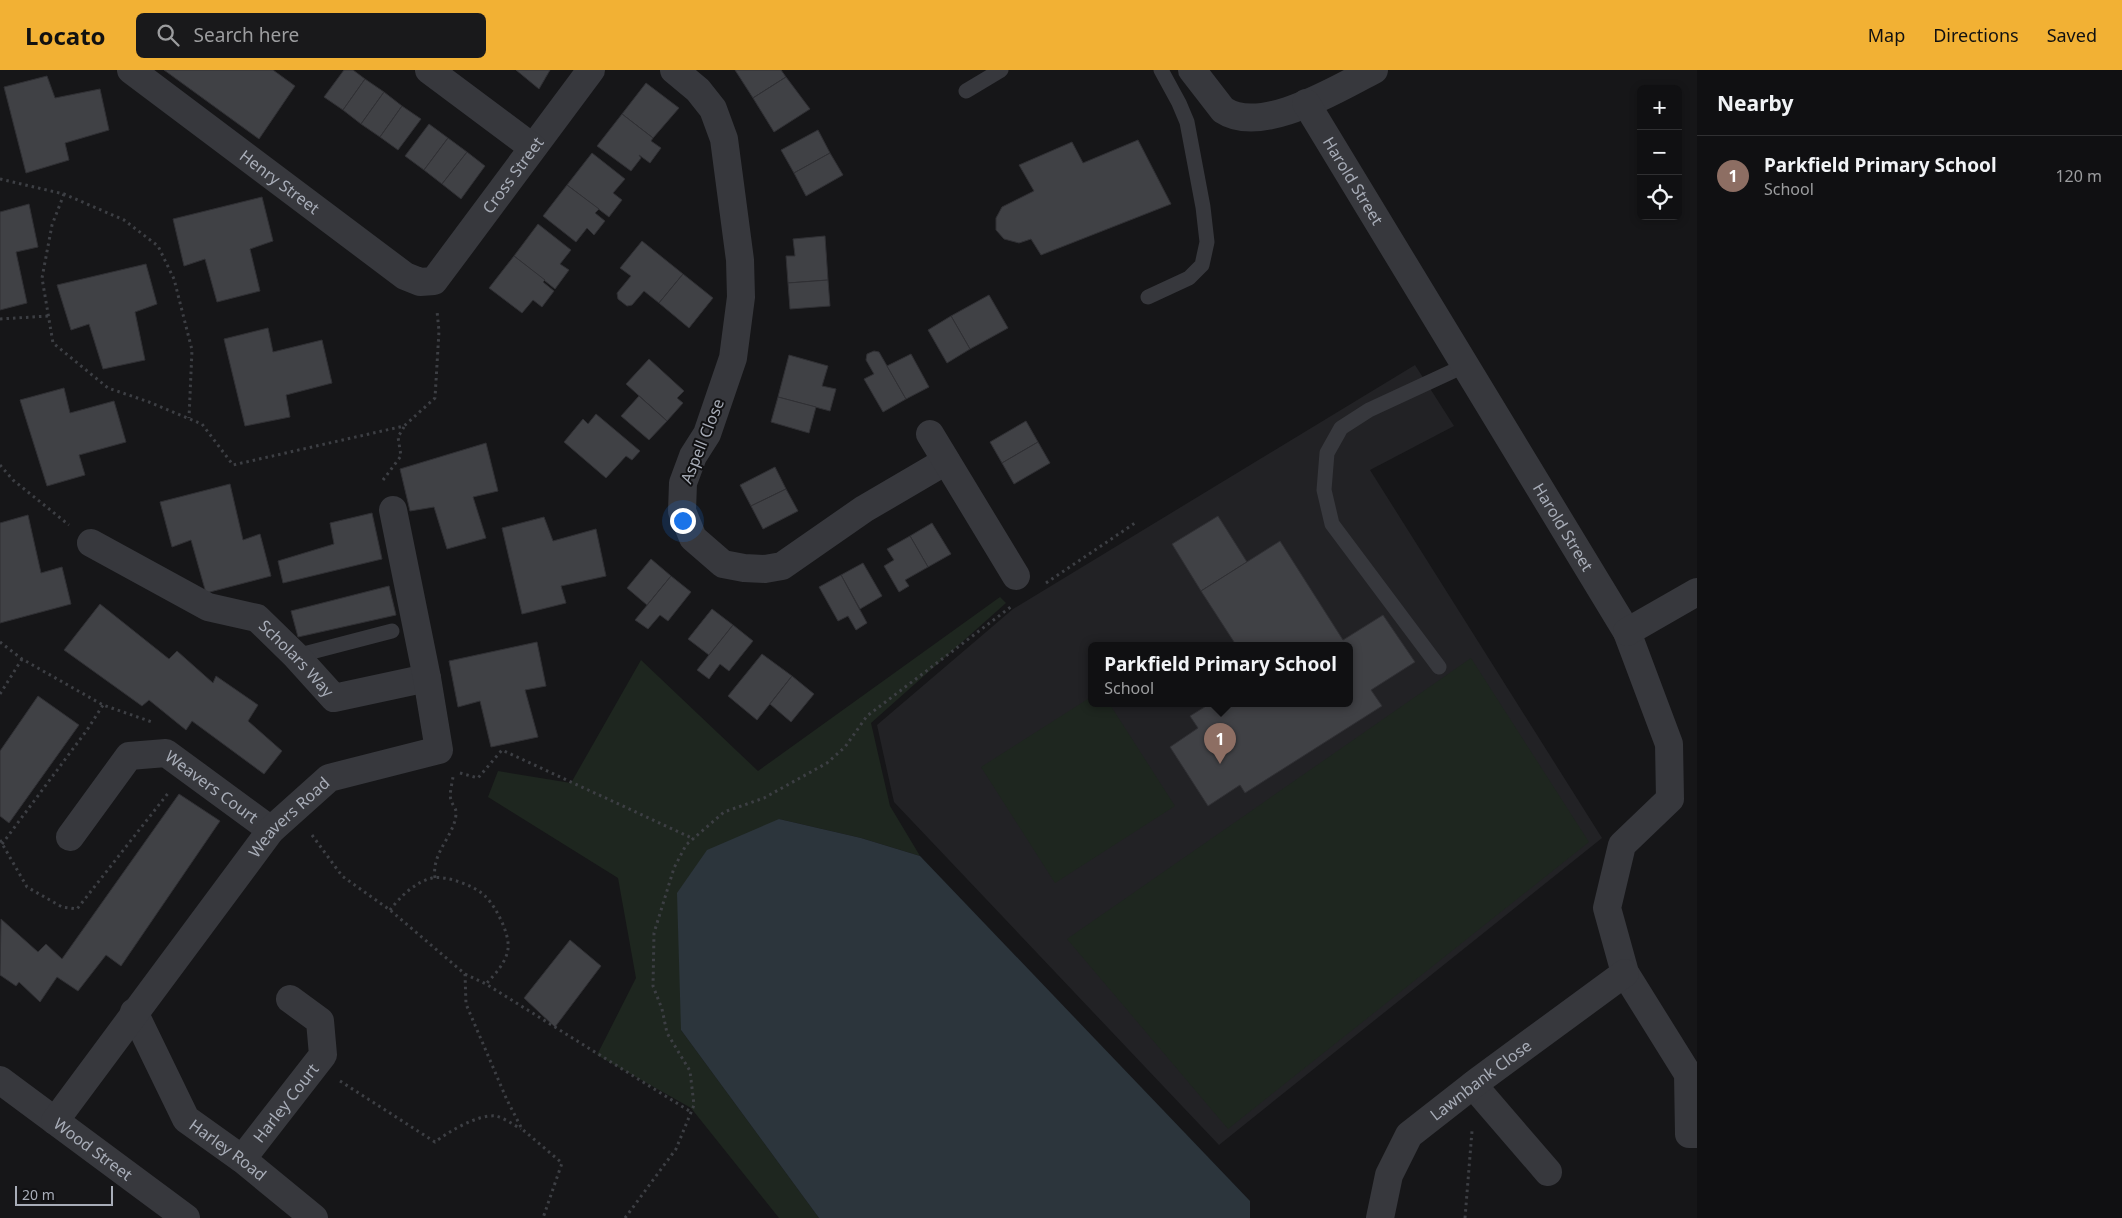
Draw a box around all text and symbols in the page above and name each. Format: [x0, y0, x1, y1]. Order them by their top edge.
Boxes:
search box [136, 13, 486, 58]
text: Locato [25, 19, 106, 52]
icon: search [154, 21, 182, 49]
text: Search here [194, 22, 299, 48]
text: Map [1868, 23, 1905, 47]
text: Directions [1933, 23, 2019, 47]
text: Saved [2047, 23, 2097, 47]
map controls [1637, 85, 1682, 220]
button: + [1637, 85, 1682, 130]
text: Nearby [1717, 89, 1793, 117]
button: − [1637, 130, 1682, 175]
street label: Cross Street [477, 132, 549, 218]
street label: Harold Street [1318, 132, 1389, 229]
street label: Henry Street [235, 145, 324, 219]
text: Parkfield Primary School [1764, 152, 1997, 178]
text: 1 [1728, 165, 1738, 187]
text: 120 m [2055, 165, 2102, 187]
button: locate [1637, 175, 1682, 220]
text: School [1764, 178, 1814, 200]
street label: Aspell Close [675, 395, 729, 487]
street label: Harold Street [1528, 479, 1599, 576]
your location [670, 508, 696, 534]
street label: Scholars Way [254, 615, 339, 702]
popup [1088, 642, 1353, 707]
text: Parkfield Primary School [1104, 651, 1337, 677]
text: School [1104, 677, 1154, 699]
pin: 1 [1204, 723, 1236, 764]
street label: Weavers Court [161, 745, 263, 828]
street label: Weavers Road [243, 772, 334, 862]
street label: Lawnbank Close [1425, 1034, 1536, 1126]
street label: Harley Court [248, 1059, 324, 1147]
street label: Wood Street [49, 1113, 137, 1186]
street label: Harley Road [185, 1114, 271, 1186]
scale bar [15, 1183, 112, 1206]
text: 20 m [22, 1185, 55, 1204]

